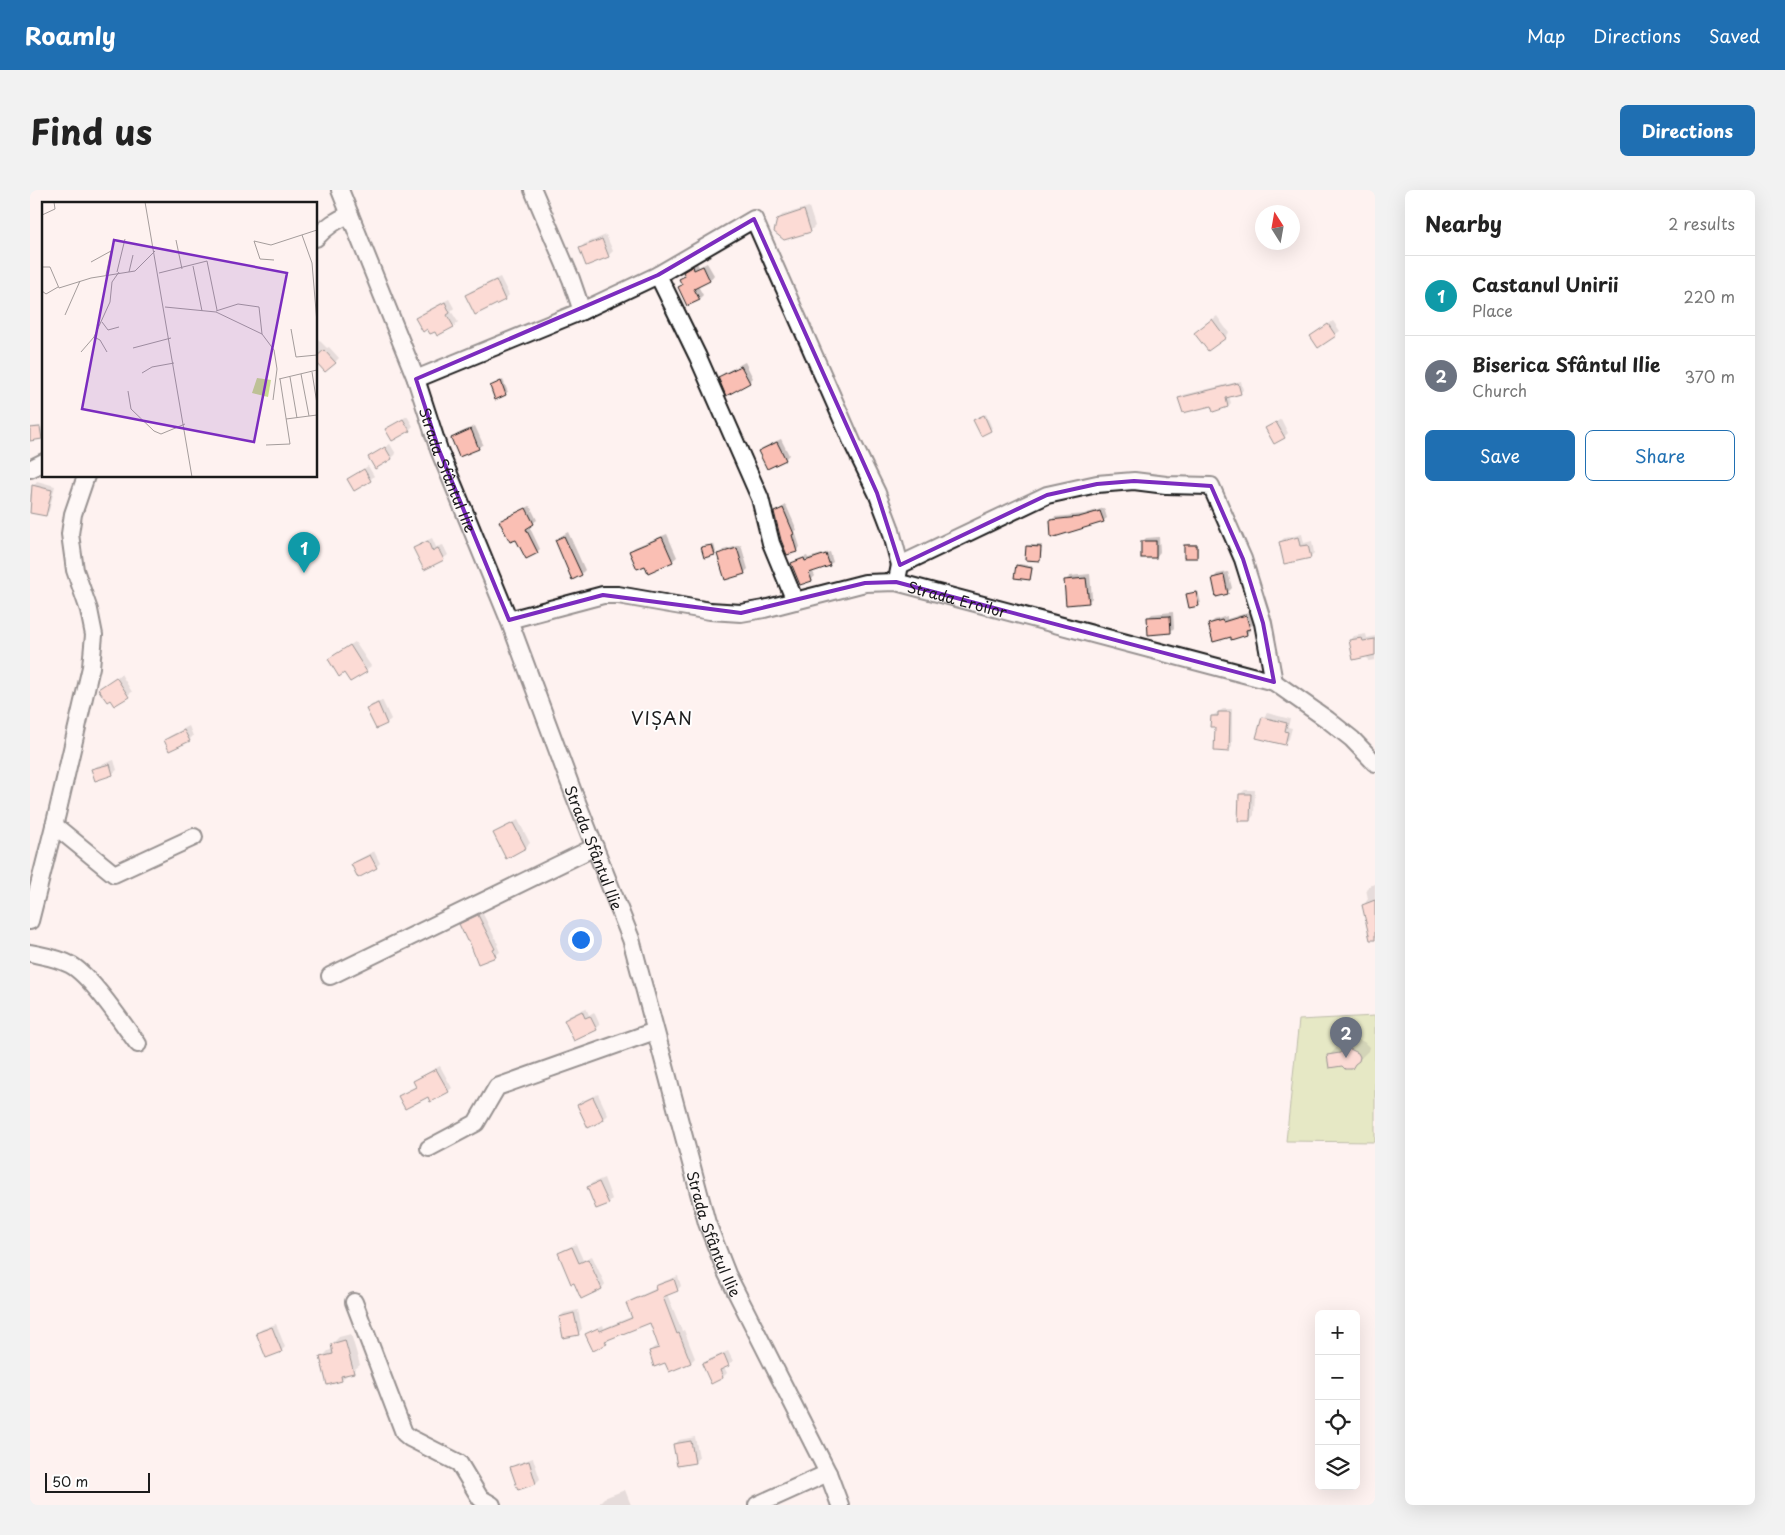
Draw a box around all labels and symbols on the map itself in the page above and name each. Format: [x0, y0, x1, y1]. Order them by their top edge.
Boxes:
inset map [42, 202, 318, 478]
north arrow [1255, 205, 1300, 250]
street label: Strada Sfântul Ilie [414, 404, 483, 536]
pin: 1 [288, 532, 320, 573]
street label: Strada Eroilor [905, 574, 1010, 622]
district label: VIȘAN [631, 704, 693, 731]
street label: Strada Sfântul Ilie [560, 781, 630, 913]
your location [568, 927, 594, 953]
pin: 2 [1330, 1017, 1362, 1058]
street label: Strada Sfântul Ilie [682, 1168, 748, 1300]
scale bar [45, 1470, 150, 1493]

